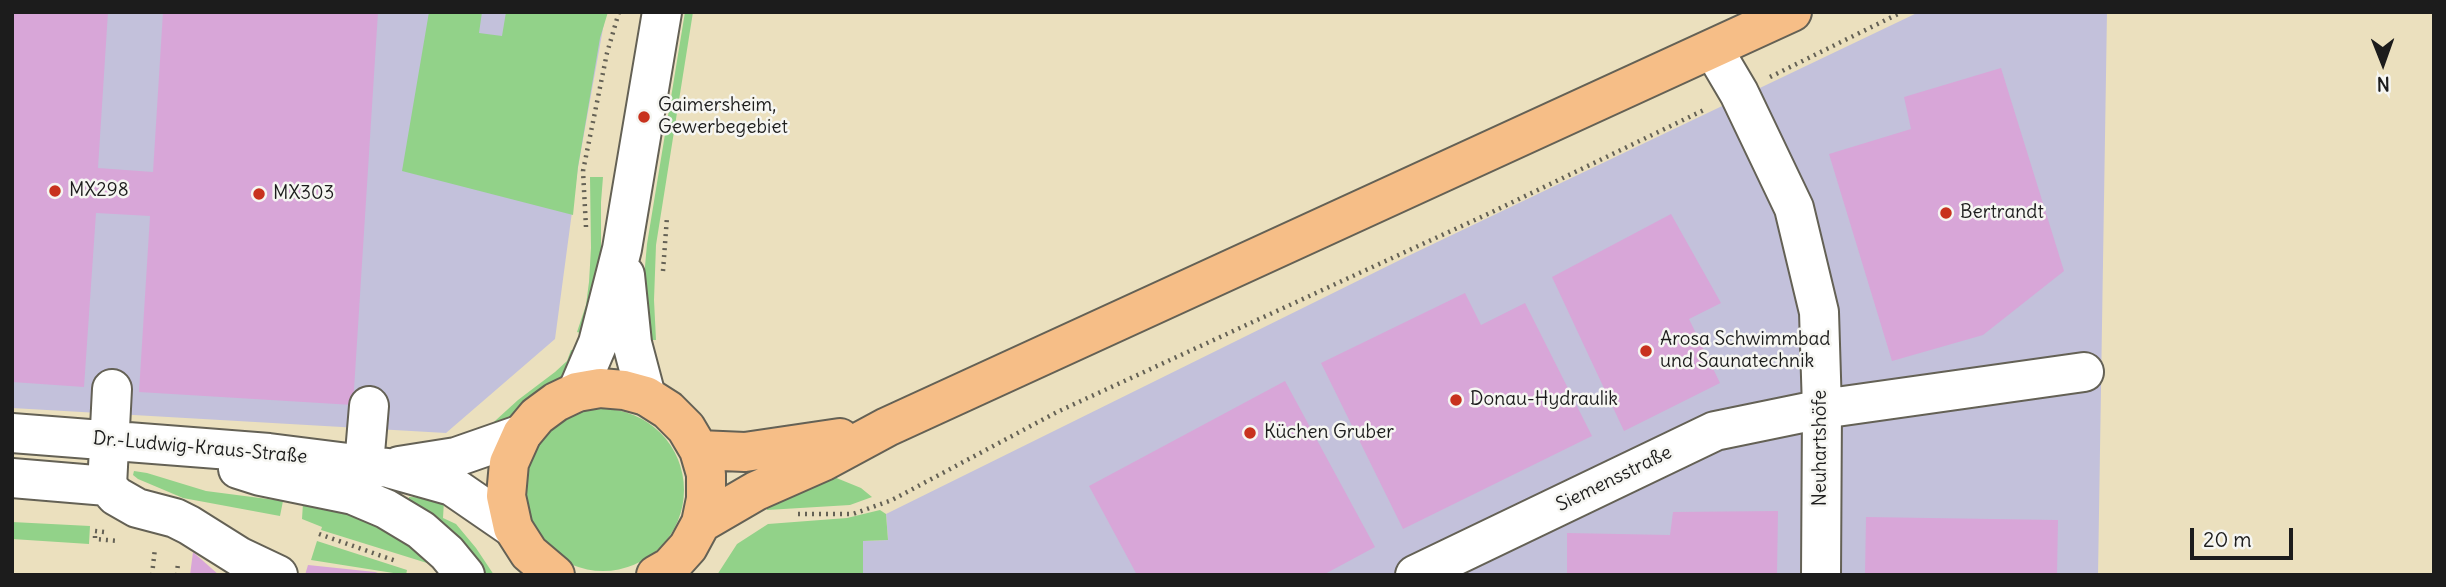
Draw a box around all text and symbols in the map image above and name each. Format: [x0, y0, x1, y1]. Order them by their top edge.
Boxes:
north arrow [2348, 28, 2418, 98]
text: N [2377, 72, 2390, 96]
place label: Gaimersheim, Gewerbegebiet [658, 95, 788, 139]
marker: Gaimersheim, Gewerbegebiet [636, 109, 652, 125]
place label: MX298 [69, 180, 129, 202]
marker: MX298 [47, 183, 63, 199]
place label: MX303 [273, 183, 334, 205]
marker: MX303 [251, 186, 267, 202]
place label: Bertrandt [1960, 202, 2044, 224]
marker: Bertrandt [1938, 205, 1954, 221]
place label: Arosa Schwimmbad und Saunatechnik [1660, 329, 1830, 373]
marker: Arosa Schwimmbad und Saunatechnik [1638, 343, 1654, 359]
place label: Donau-Hydraulik [1470, 389, 1618, 411]
street label: Neuhartshöfe [1810, 390, 1832, 506]
marker: Donau-Hydraulik [1448, 392, 1464, 408]
place label: Küchen Gruber [1264, 422, 1394, 444]
marker: Küchen Gruber [1242, 425, 1258, 441]
street label: Dr.-Ludwig-Kraus-Straße [92, 427, 308, 469]
street label: Siemensstraße [1553, 441, 1675, 517]
scale bar [2194, 514, 2297, 558]
text: 20 m [2203, 526, 2252, 553]

